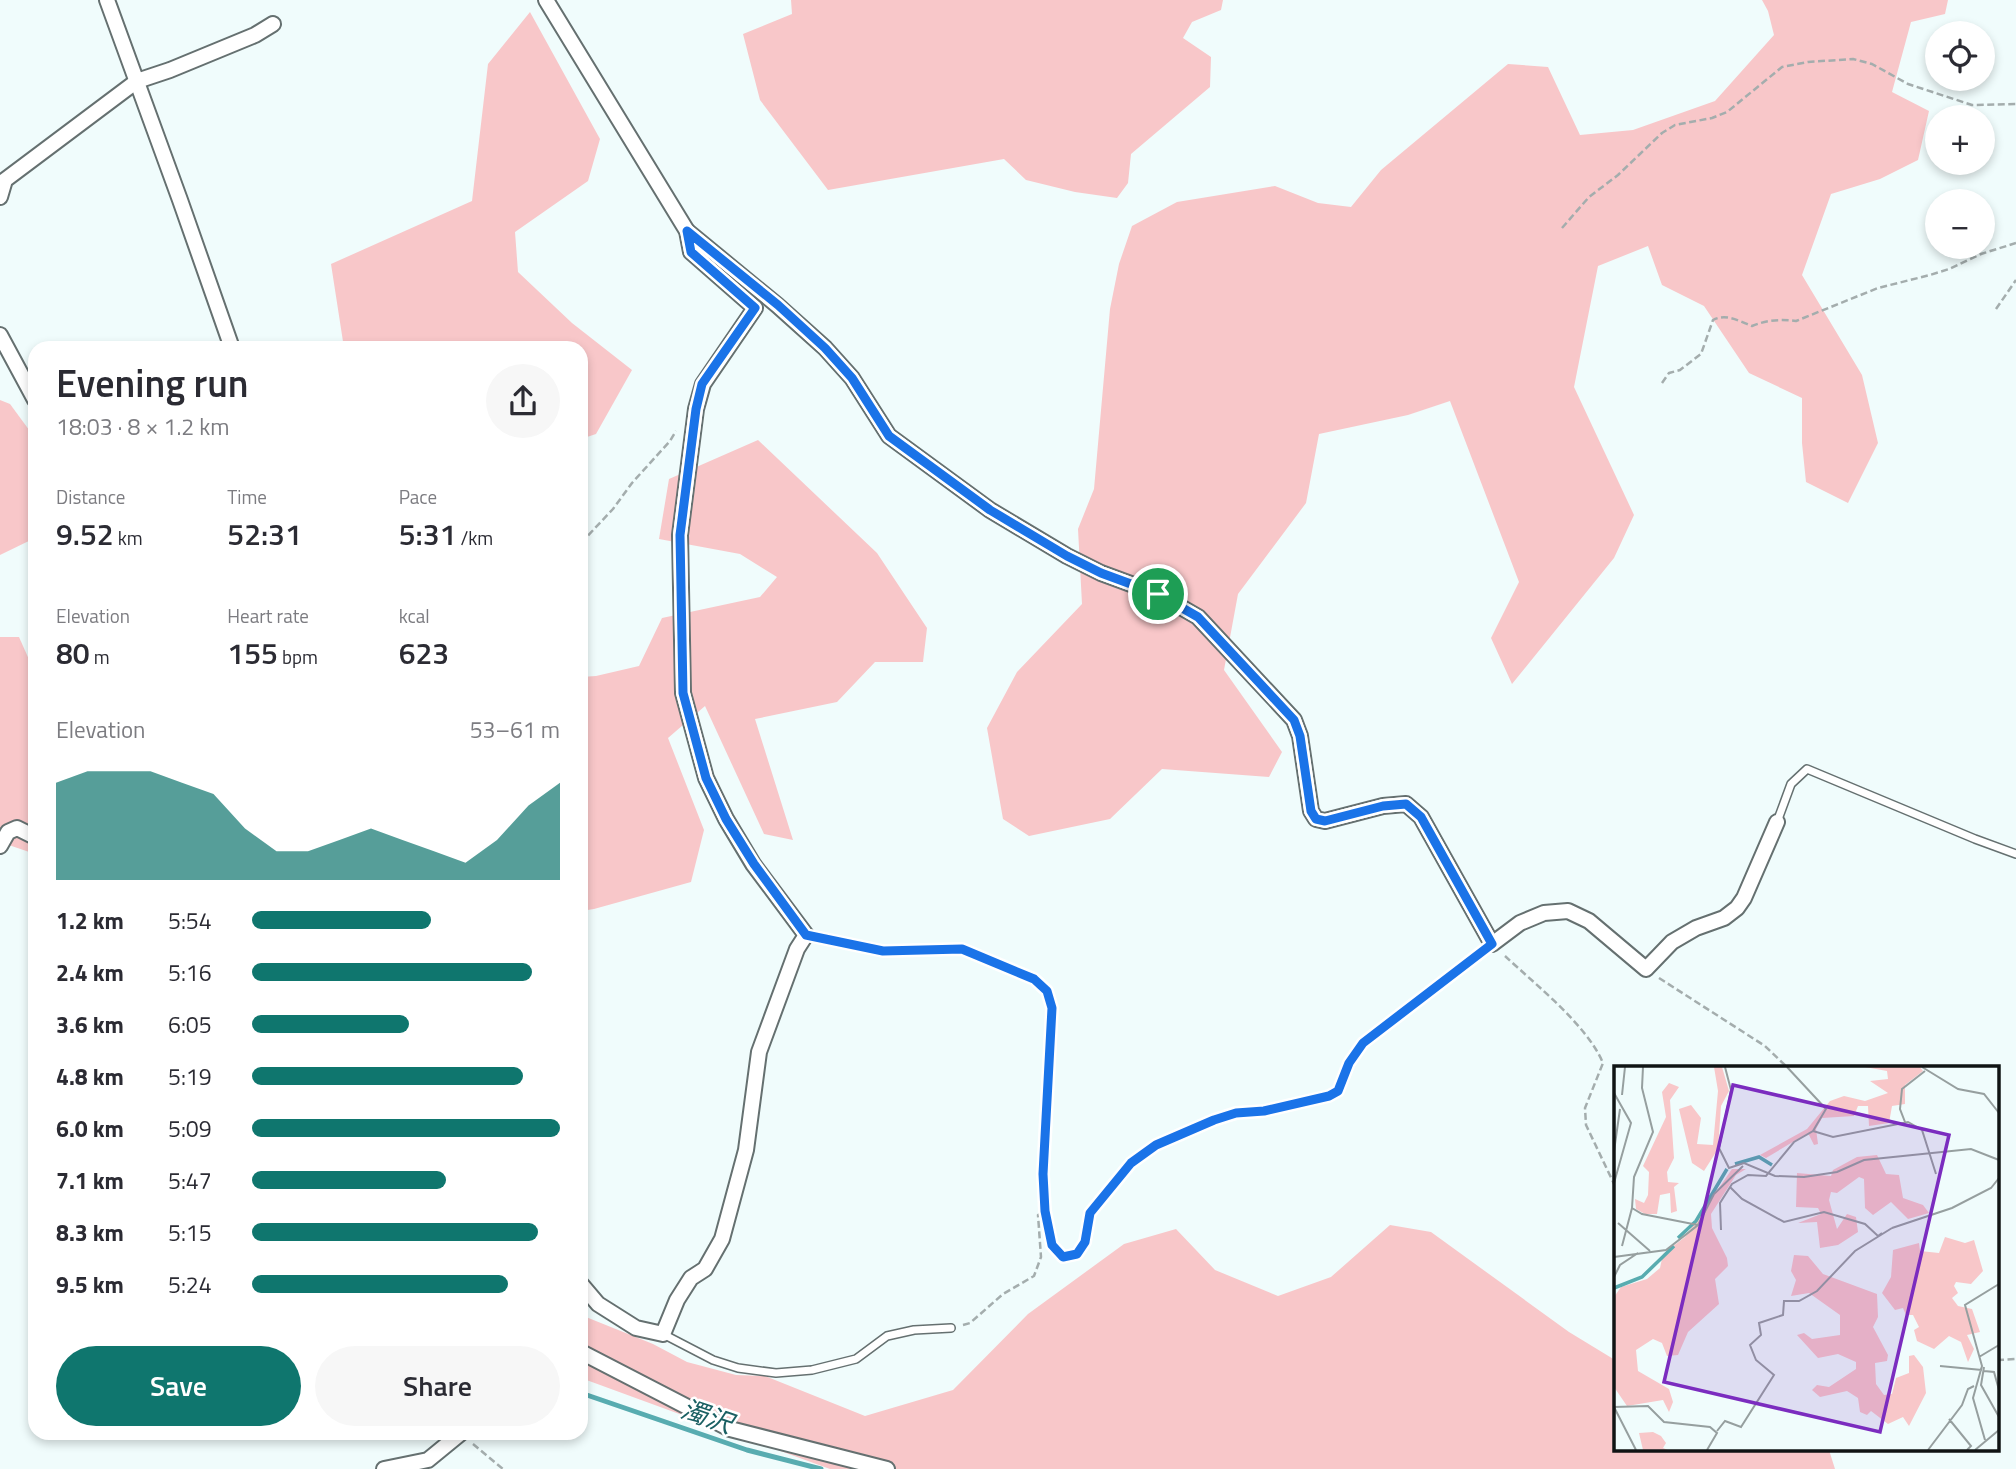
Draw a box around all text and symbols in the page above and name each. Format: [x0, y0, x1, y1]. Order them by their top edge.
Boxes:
map controls [1925, 21, 1995, 259]
button: locate [1925, 21, 1995, 91]
button: + [1925, 105, 1995, 175]
button: − [1925, 189, 1995, 259]
text: Evening run [56, 354, 249, 412]
button: share [486, 364, 560, 438]
text: 18:03 · 8 × 1.2 km [56, 409, 230, 444]
text: Distance [56, 482, 125, 511]
text: Time [227, 482, 267, 511]
text: Pace [399, 482, 437, 511]
text: 9.52 [56, 511, 114, 557]
text: 52:31 [227, 511, 302, 557]
text: 5:31 [399, 511, 456, 557]
text: km [114, 523, 143, 552]
text: /km [456, 523, 493, 552]
pin [1128, 564, 1188, 624]
icon: arrive [1139, 575, 1177, 613]
text: Elevation [56, 601, 130, 630]
text: Heart rate [227, 601, 309, 630]
text: kcal [399, 601, 430, 630]
text: 80 [56, 630, 90, 676]
text: 155 [227, 630, 278, 676]
text: 623 [399, 630, 449, 676]
text: m [90, 642, 110, 671]
text: bpm [278, 642, 318, 671]
text: Elevation [56, 712, 145, 747]
text: 53–61 m [470, 712, 560, 747]
text: 1.2 km [56, 903, 124, 938]
text: 5:54 [168, 903, 212, 938]
text: 2.4 km [56, 955, 124, 990]
text: 5:16 [168, 955, 212, 990]
text: 3.6 km [56, 1007, 124, 1042]
text: 6:05 [168, 1007, 212, 1042]
text: 4.8 km [56, 1059, 124, 1094]
text: 5:19 [168, 1059, 212, 1094]
inset map [1614, 1066, 1998, 1452]
text: 6.0 km [56, 1111, 124, 1146]
text: 5:09 [168, 1111, 212, 1146]
text: 7.1 km [56, 1163, 124, 1198]
text: 5:47 [168, 1163, 212, 1198]
text: 8.3 km [56, 1215, 124, 1250]
text: 5:15 [168, 1215, 212, 1250]
text: 9.5 km [56, 1267, 124, 1302]
text: 5:24 [168, 1267, 212, 1302]
button: Save [56, 1346, 301, 1426]
button: Share [315, 1346, 560, 1426]
water label: 濁沢 [676, 1389, 741, 1444]

